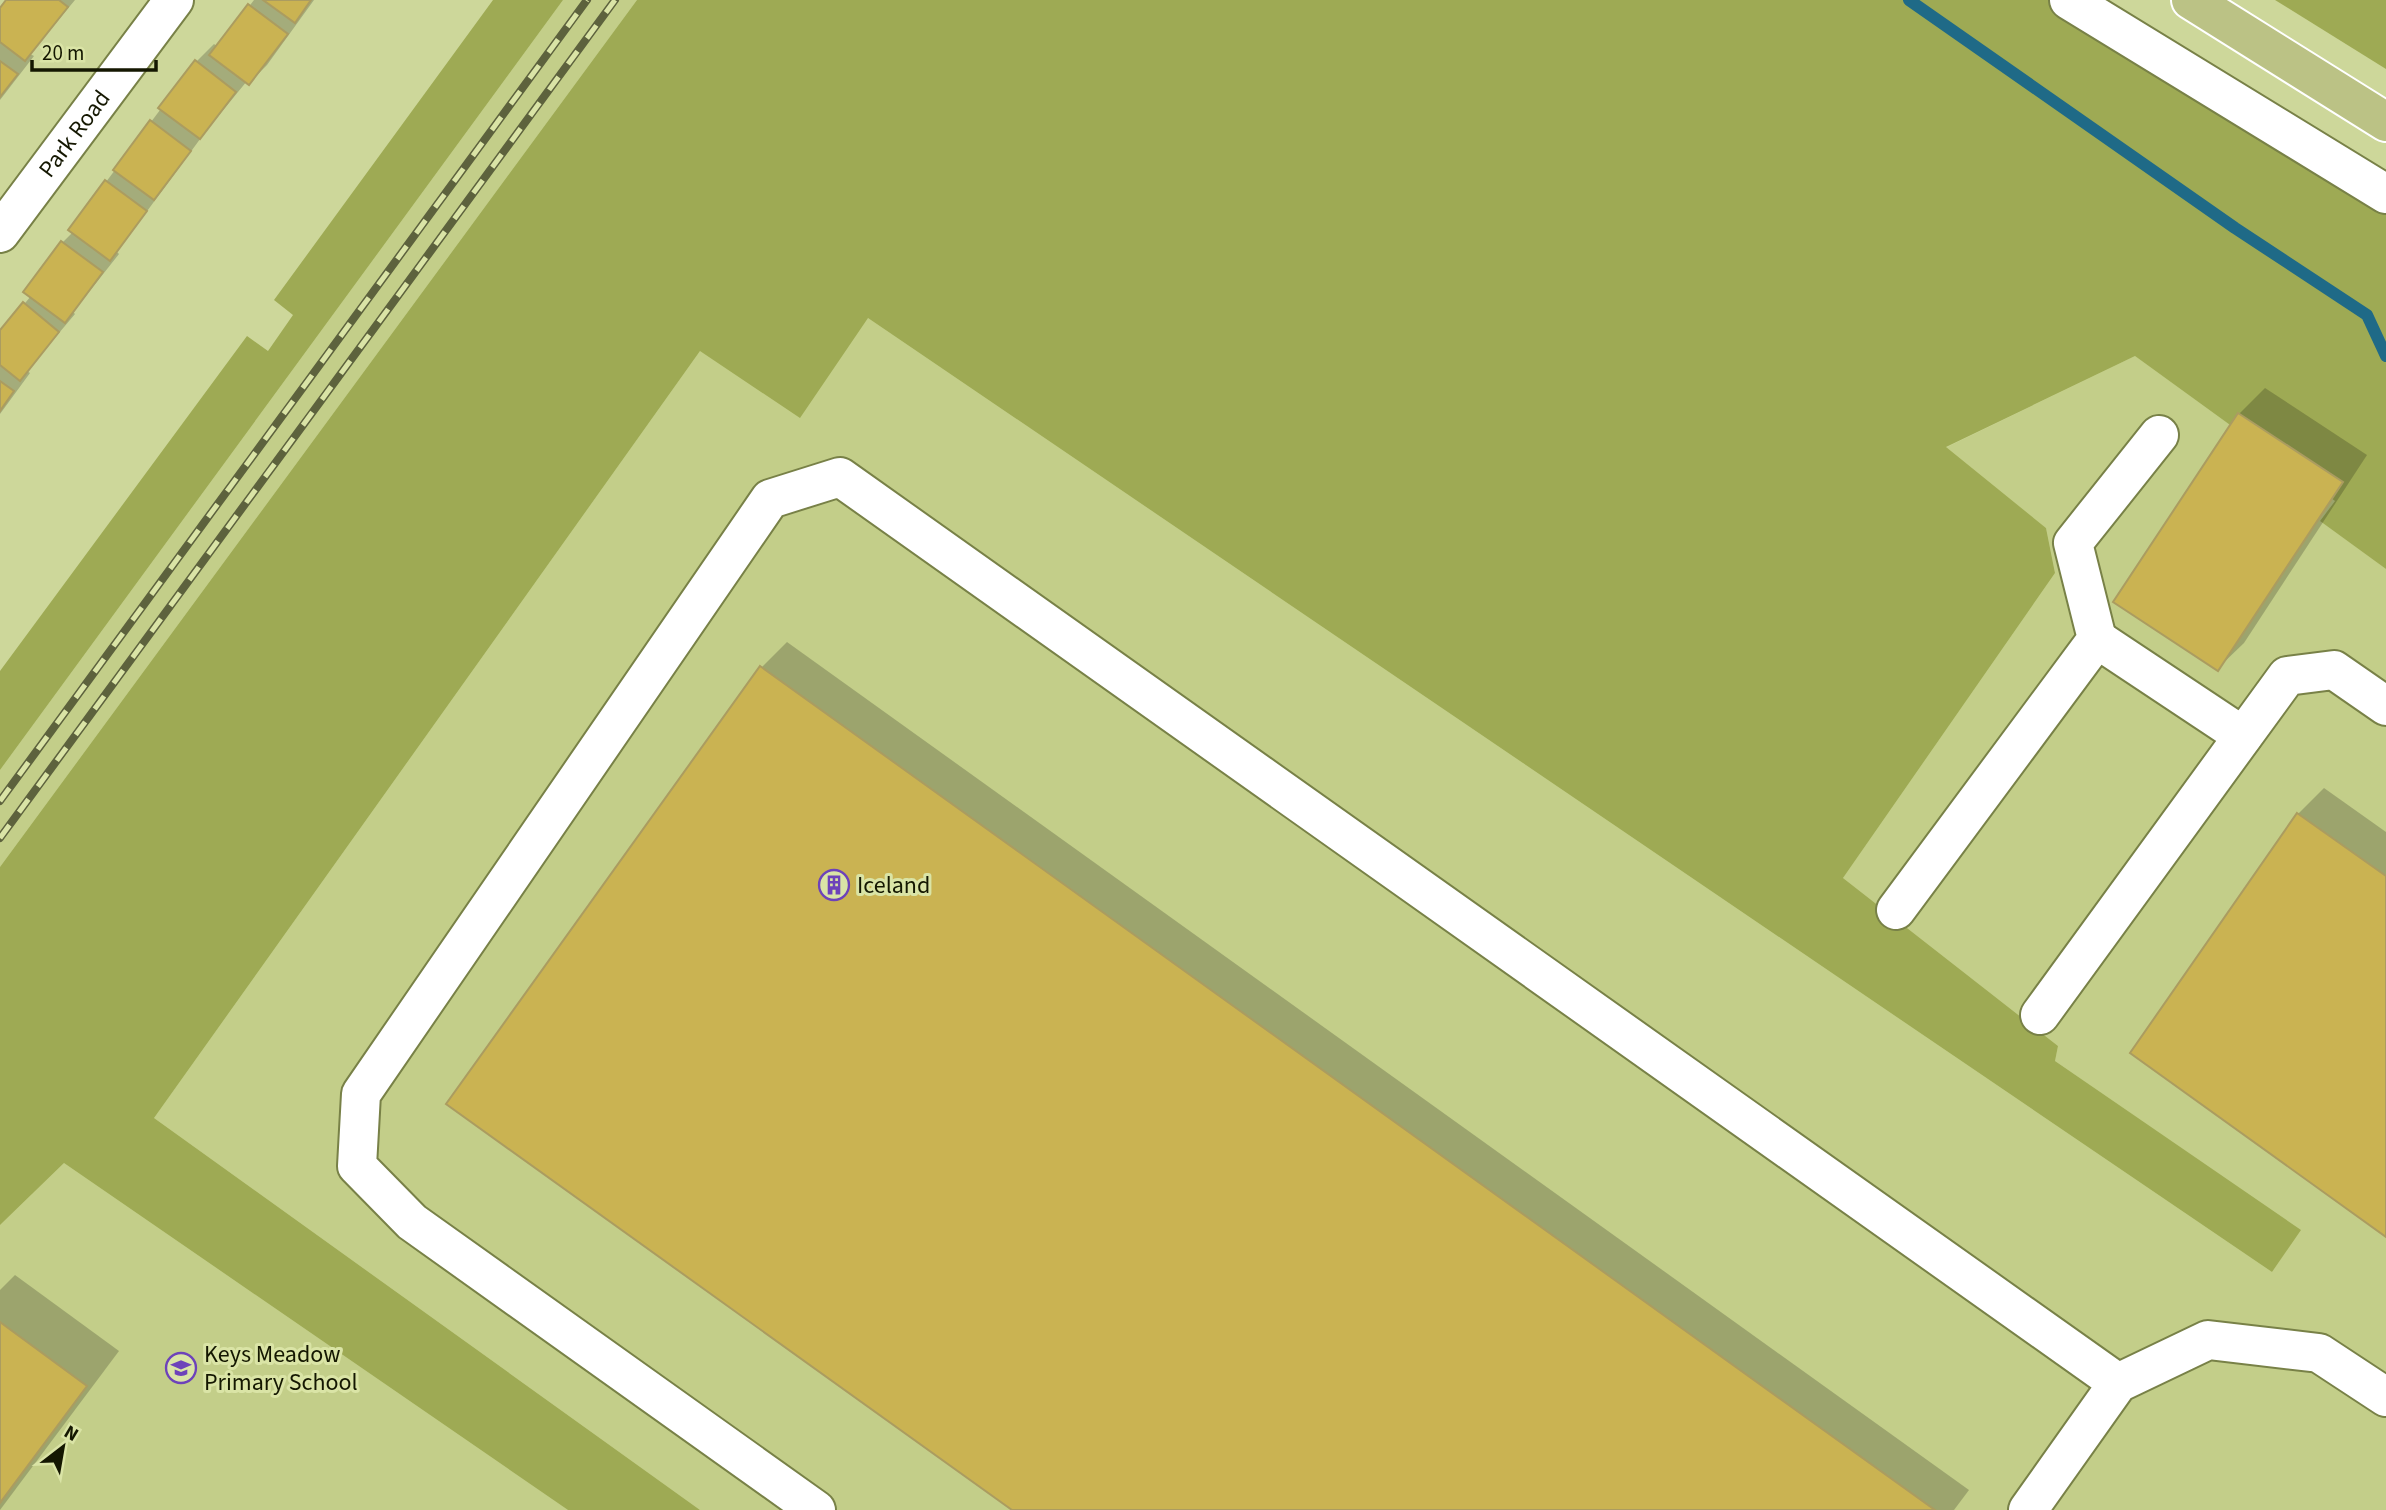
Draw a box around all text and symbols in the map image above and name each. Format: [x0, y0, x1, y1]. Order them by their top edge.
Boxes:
scale bar [32, 28, 156, 72]
text: 20 m [42, 38, 84, 68]
street label: Park Road [30, 83, 119, 185]
building icon: Iceland [817, 868, 851, 902]
place label: Iceland [857, 868, 930, 903]
place label: Keys Meadow Primary School [204, 1337, 358, 1400]
school or university icon: Keys Meadow Primary School [164, 1351, 198, 1385]
north arrow [28, 1412, 98, 1482]
text: N [59, 1419, 83, 1449]

